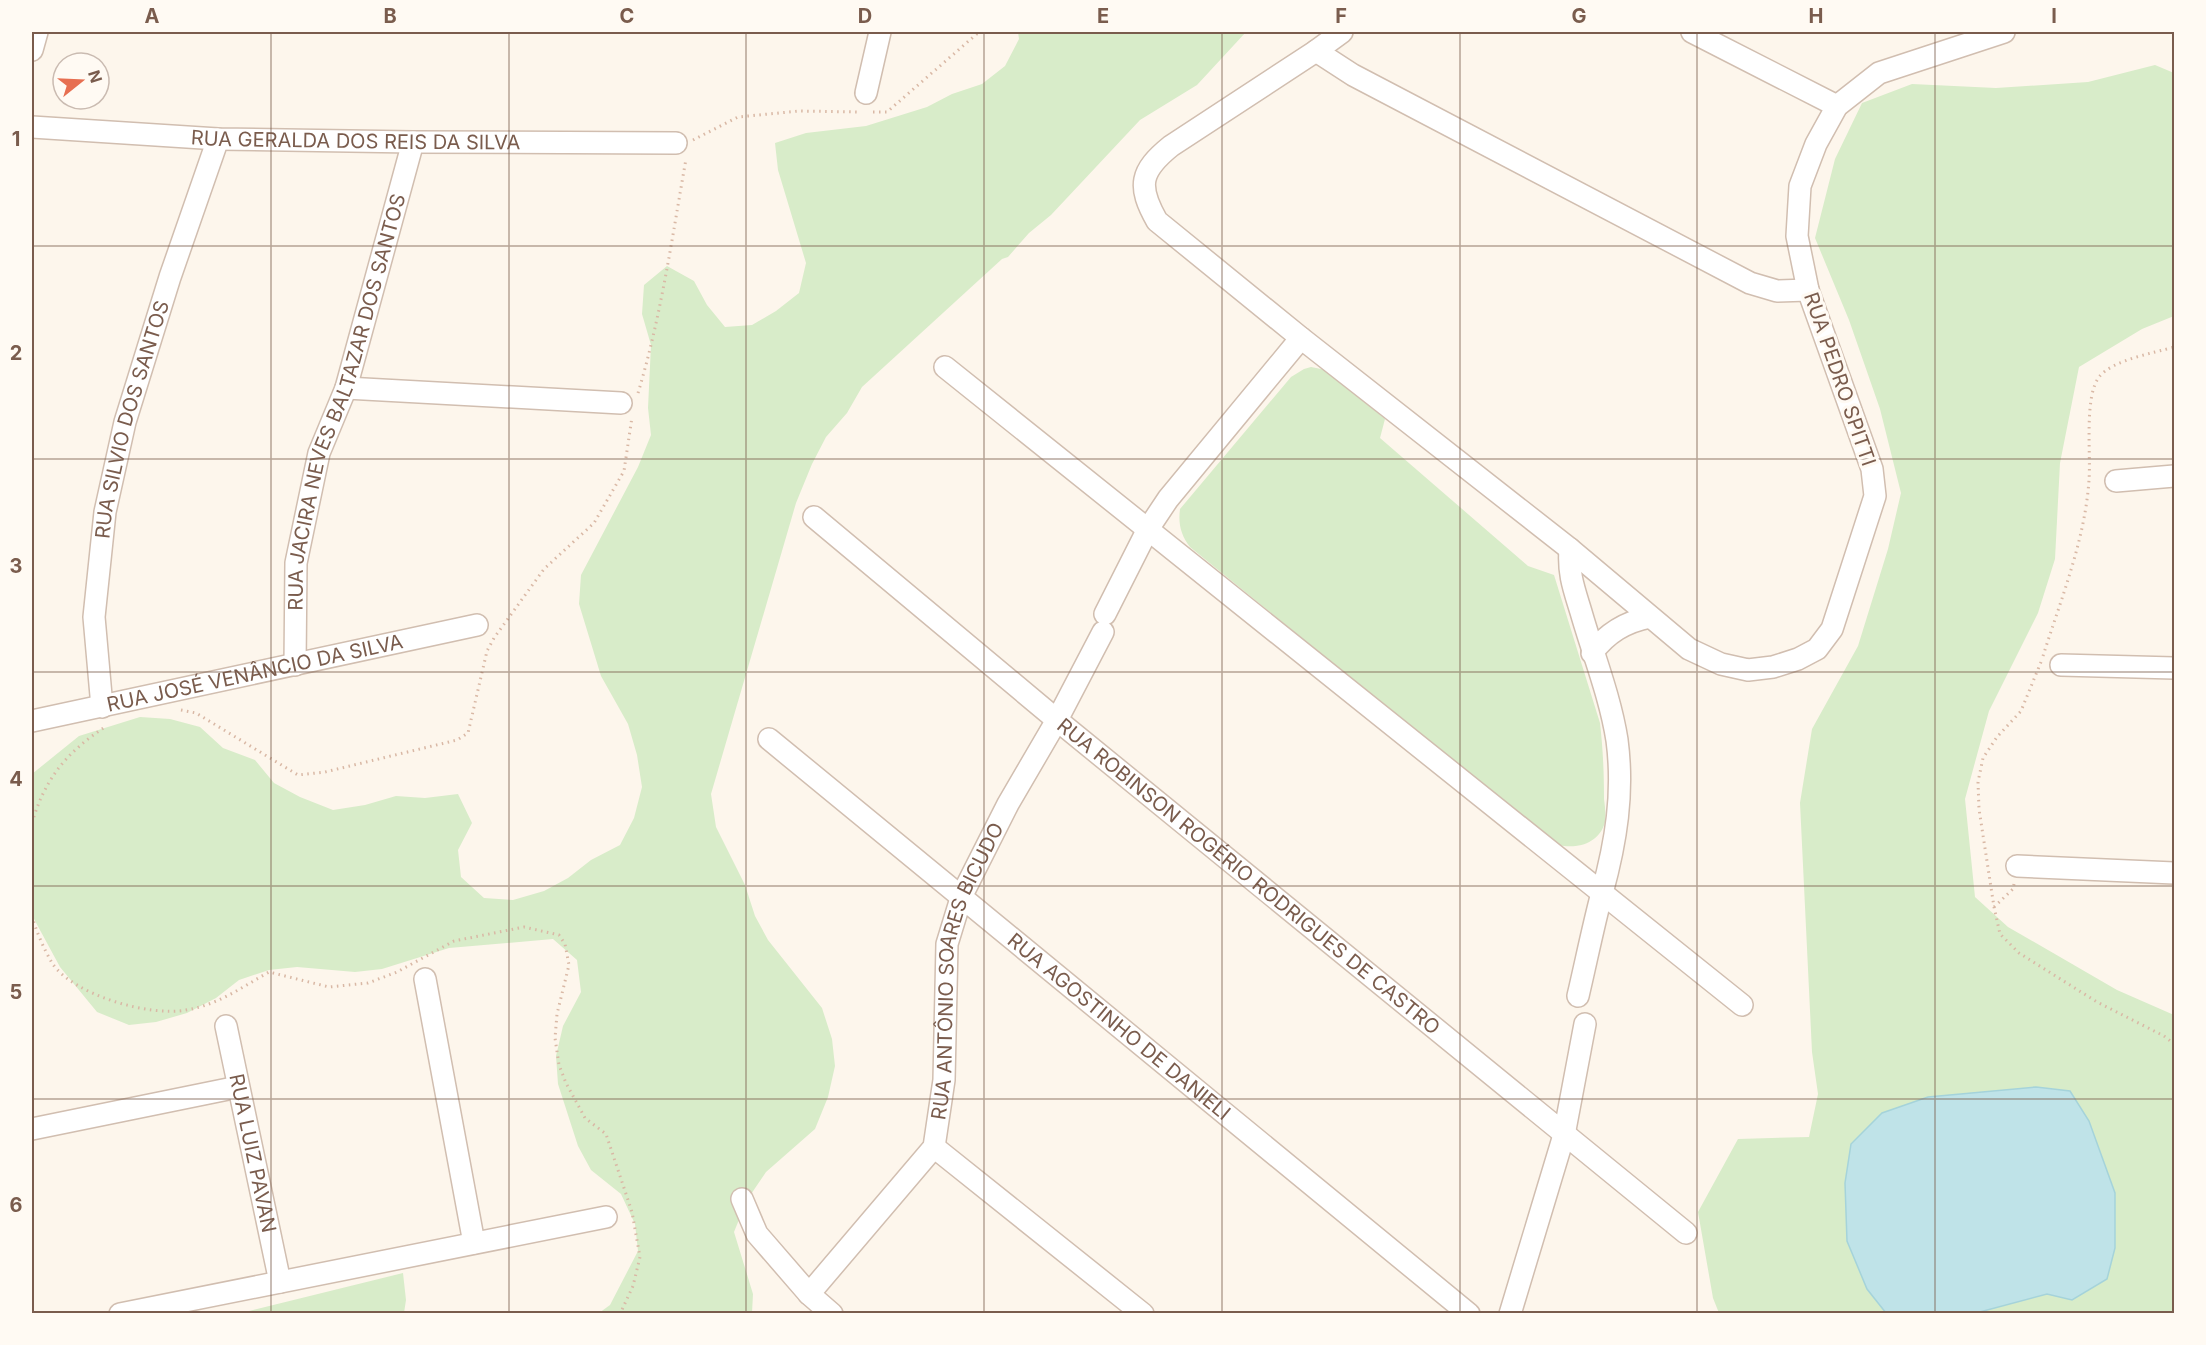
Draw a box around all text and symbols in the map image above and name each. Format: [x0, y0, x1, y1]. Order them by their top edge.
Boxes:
text: A [145, 4, 160, 28]
text: B [383, 4, 397, 28]
text: C [620, 4, 634, 28]
text: D [858, 4, 872, 28]
text: E [1097, 4, 1109, 28]
text: F [1335, 4, 1347, 28]
text: G [1571, 4, 1587, 28]
text: H [1809, 4, 1823, 28]
text: I [2051, 4, 2057, 28]
north arrow [51, 51, 111, 111]
text: N [84, 67, 107, 85]
street label: RUA GERALDA DOS REIS DA SILVA [190, 125, 521, 154]
text: 1 [12, 127, 20, 151]
street label: RUA JACIRA NEVES BALTAZAR DOS SANTOS [284, 191, 410, 611]
street label: RUA PEDRO SPITTI [1799, 289, 1881, 469]
street label: RUA SILVIO DOS SANTOS [90, 298, 174, 540]
text: 2 [10, 341, 22, 365]
text: 3 [10, 554, 22, 578]
street label: RUA JOSÉ VENÂNCIO DA SILVA [105, 629, 405, 717]
street label: RUA ROBINSON ROGÉRIO RODRIGUES DE CASTRO [1052, 713, 1445, 1040]
text: 4 [9, 767, 23, 791]
street label: RUA ANTÔNIO SOARES BICUDO [926, 819, 1009, 1122]
street label: RUA AGOSTINHO DE DANIELI [1003, 928, 1235, 1125]
text: 5 [10, 980, 22, 1004]
street label: RUA LUIZ PAVAN [224, 1072, 281, 1235]
text: 6 [10, 1193, 23, 1217]

